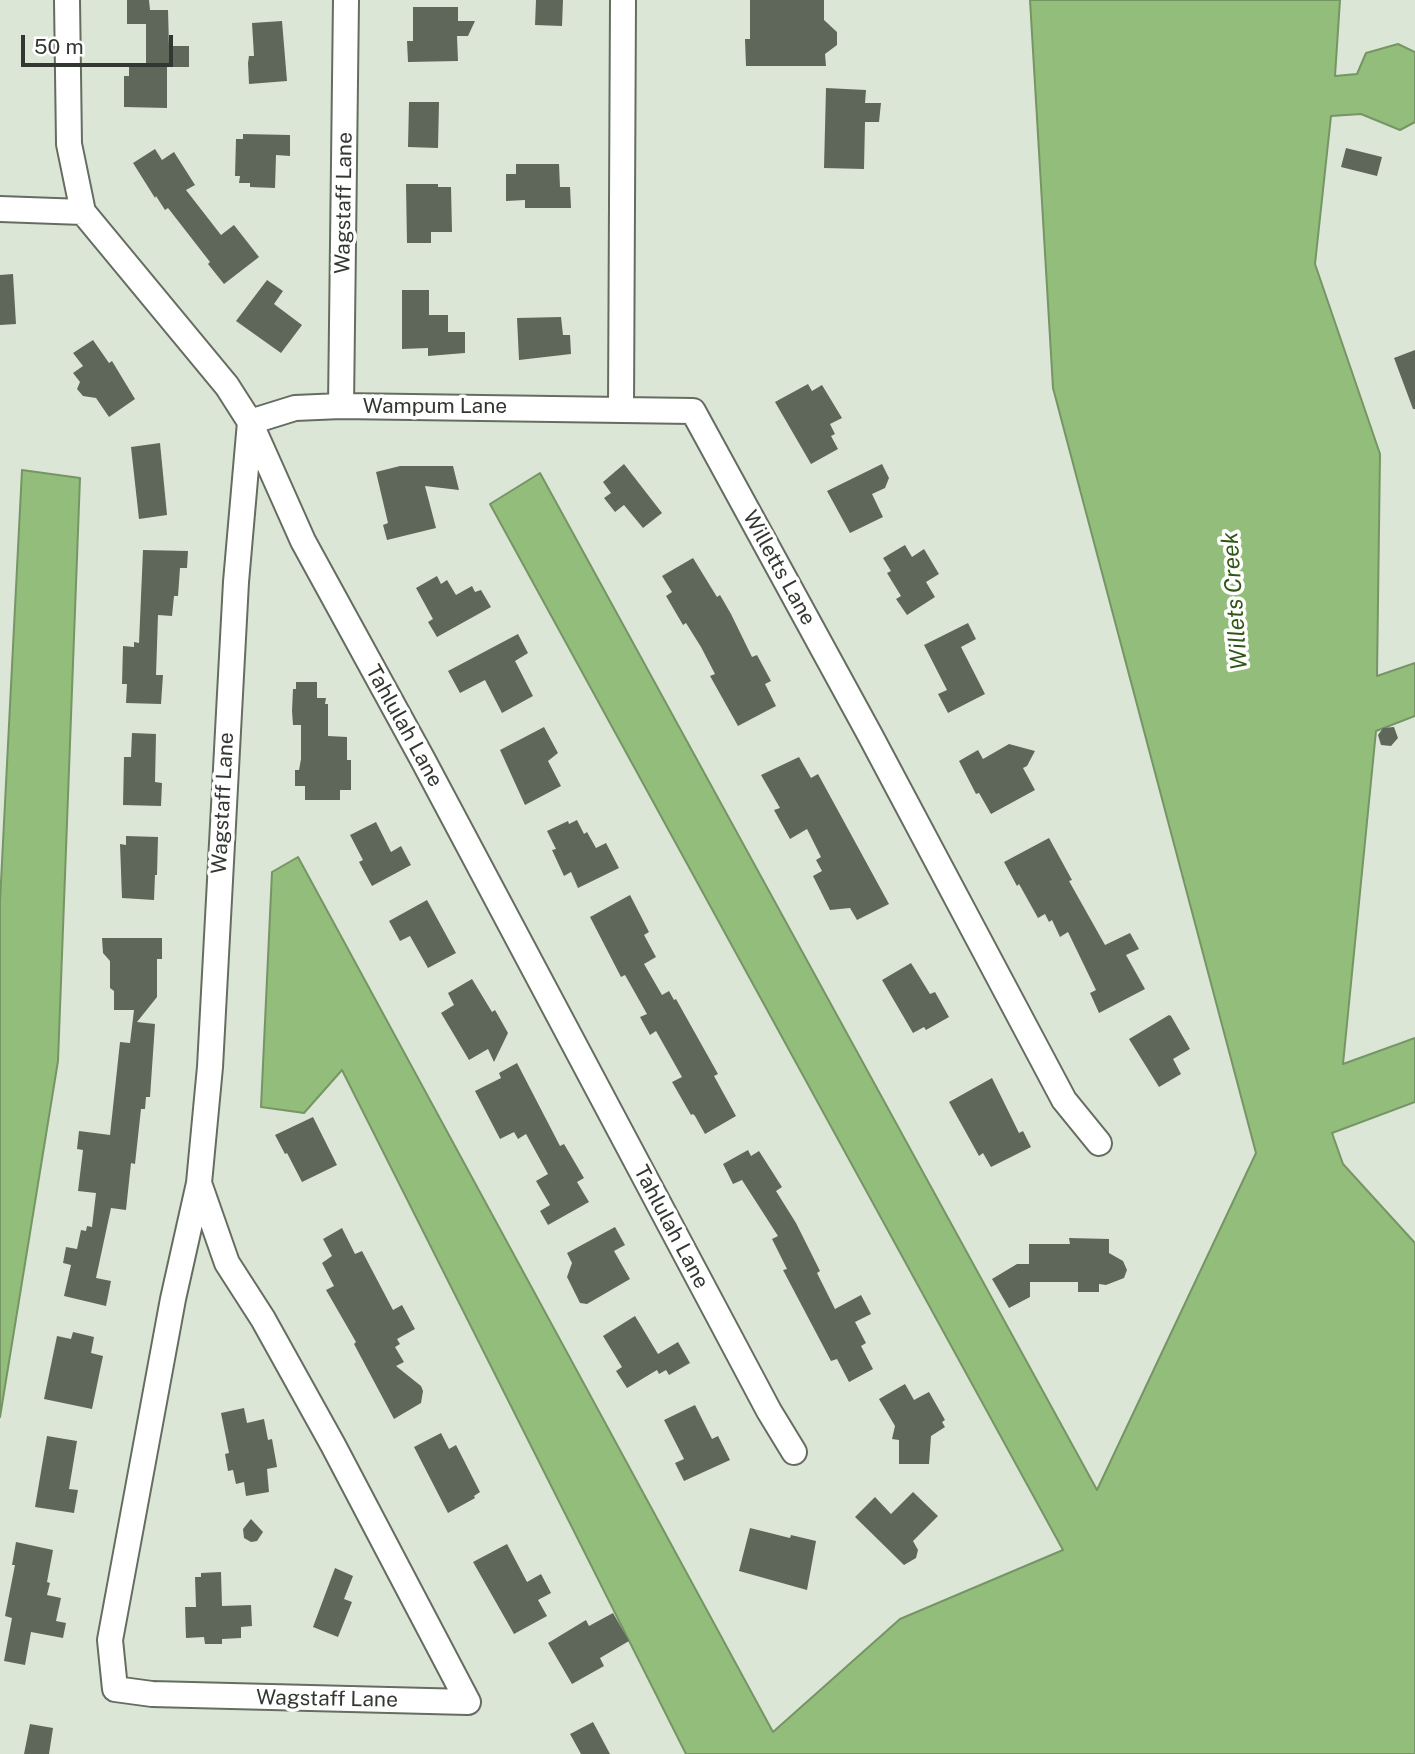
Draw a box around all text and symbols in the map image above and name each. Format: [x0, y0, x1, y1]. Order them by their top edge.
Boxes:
scale bar [24, 21, 177, 65]
text: 50 m [34, 34, 84, 59]
street label: Wagstaff Lane [330, 132, 358, 274]
street label: Wampum Lane [363, 394, 507, 420]
street label: Willetts Lane [737, 506, 821, 630]
water label: Willets Creek [1216, 531, 1254, 671]
street label: Tahlulah Lane [360, 661, 448, 791]
street label: Wagstaff Lane [207, 732, 239, 874]
street label: Tahlulah Lane [628, 1161, 714, 1293]
street label: Wagstaff Lane [256, 1685, 398, 1713]

